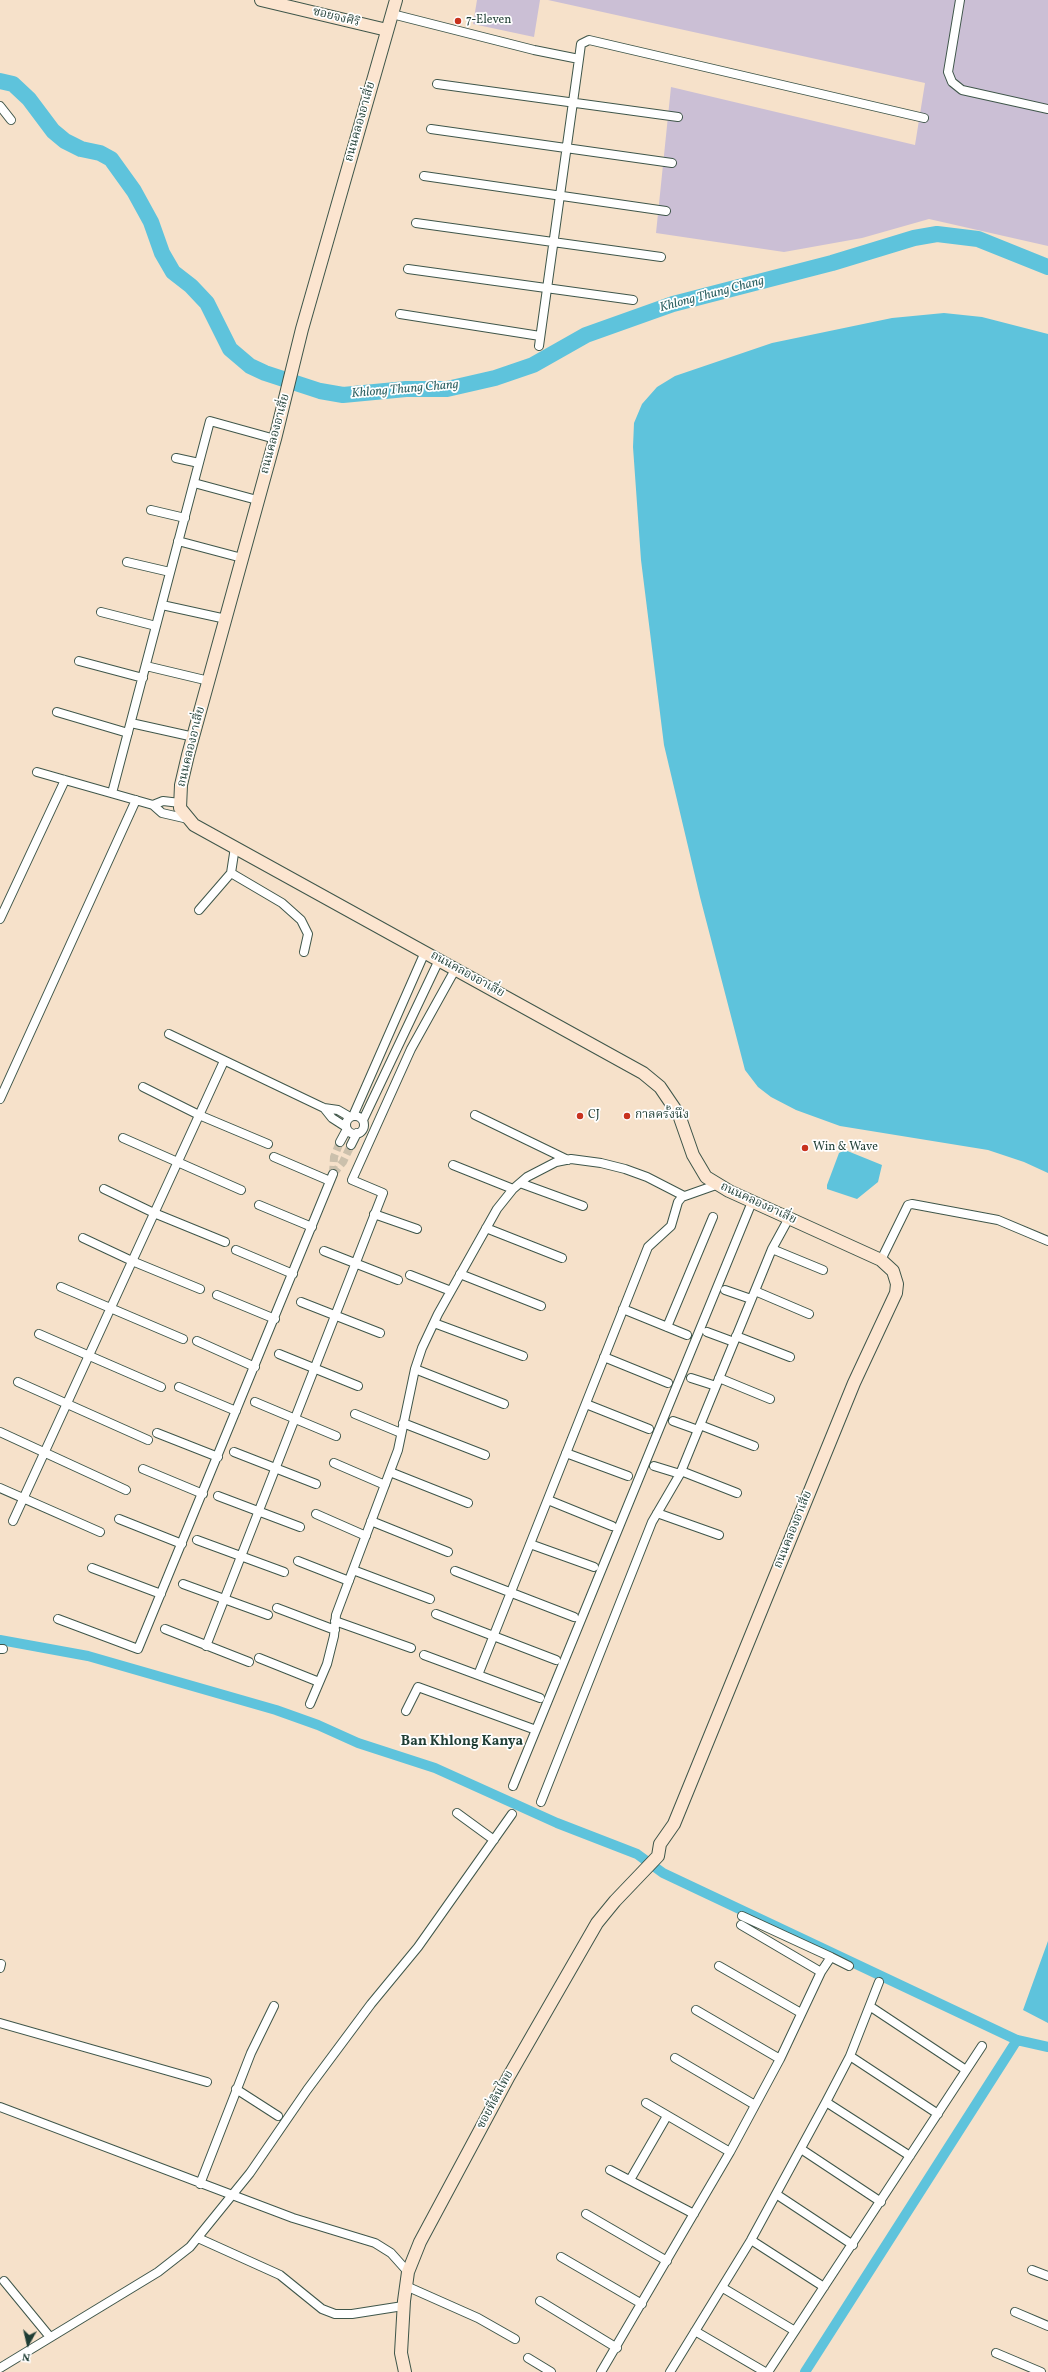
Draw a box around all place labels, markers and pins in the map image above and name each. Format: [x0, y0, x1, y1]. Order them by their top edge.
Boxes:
place label: 7-Eleven [466, 14, 511, 28]
marker: 7-Eleven [453, 16, 463, 26]
place label: CJ [588, 1109, 600, 1123]
place label: กาลครั้งนึง [635, 1109, 689, 1123]
marker: CJ [575, 1111, 585, 1121]
marker: กาลครั้งนึง [622, 1111, 632, 1121]
place label: Win & Wave [813, 1141, 878, 1155]
marker: Win & Wave [800, 1143, 810, 1153]

